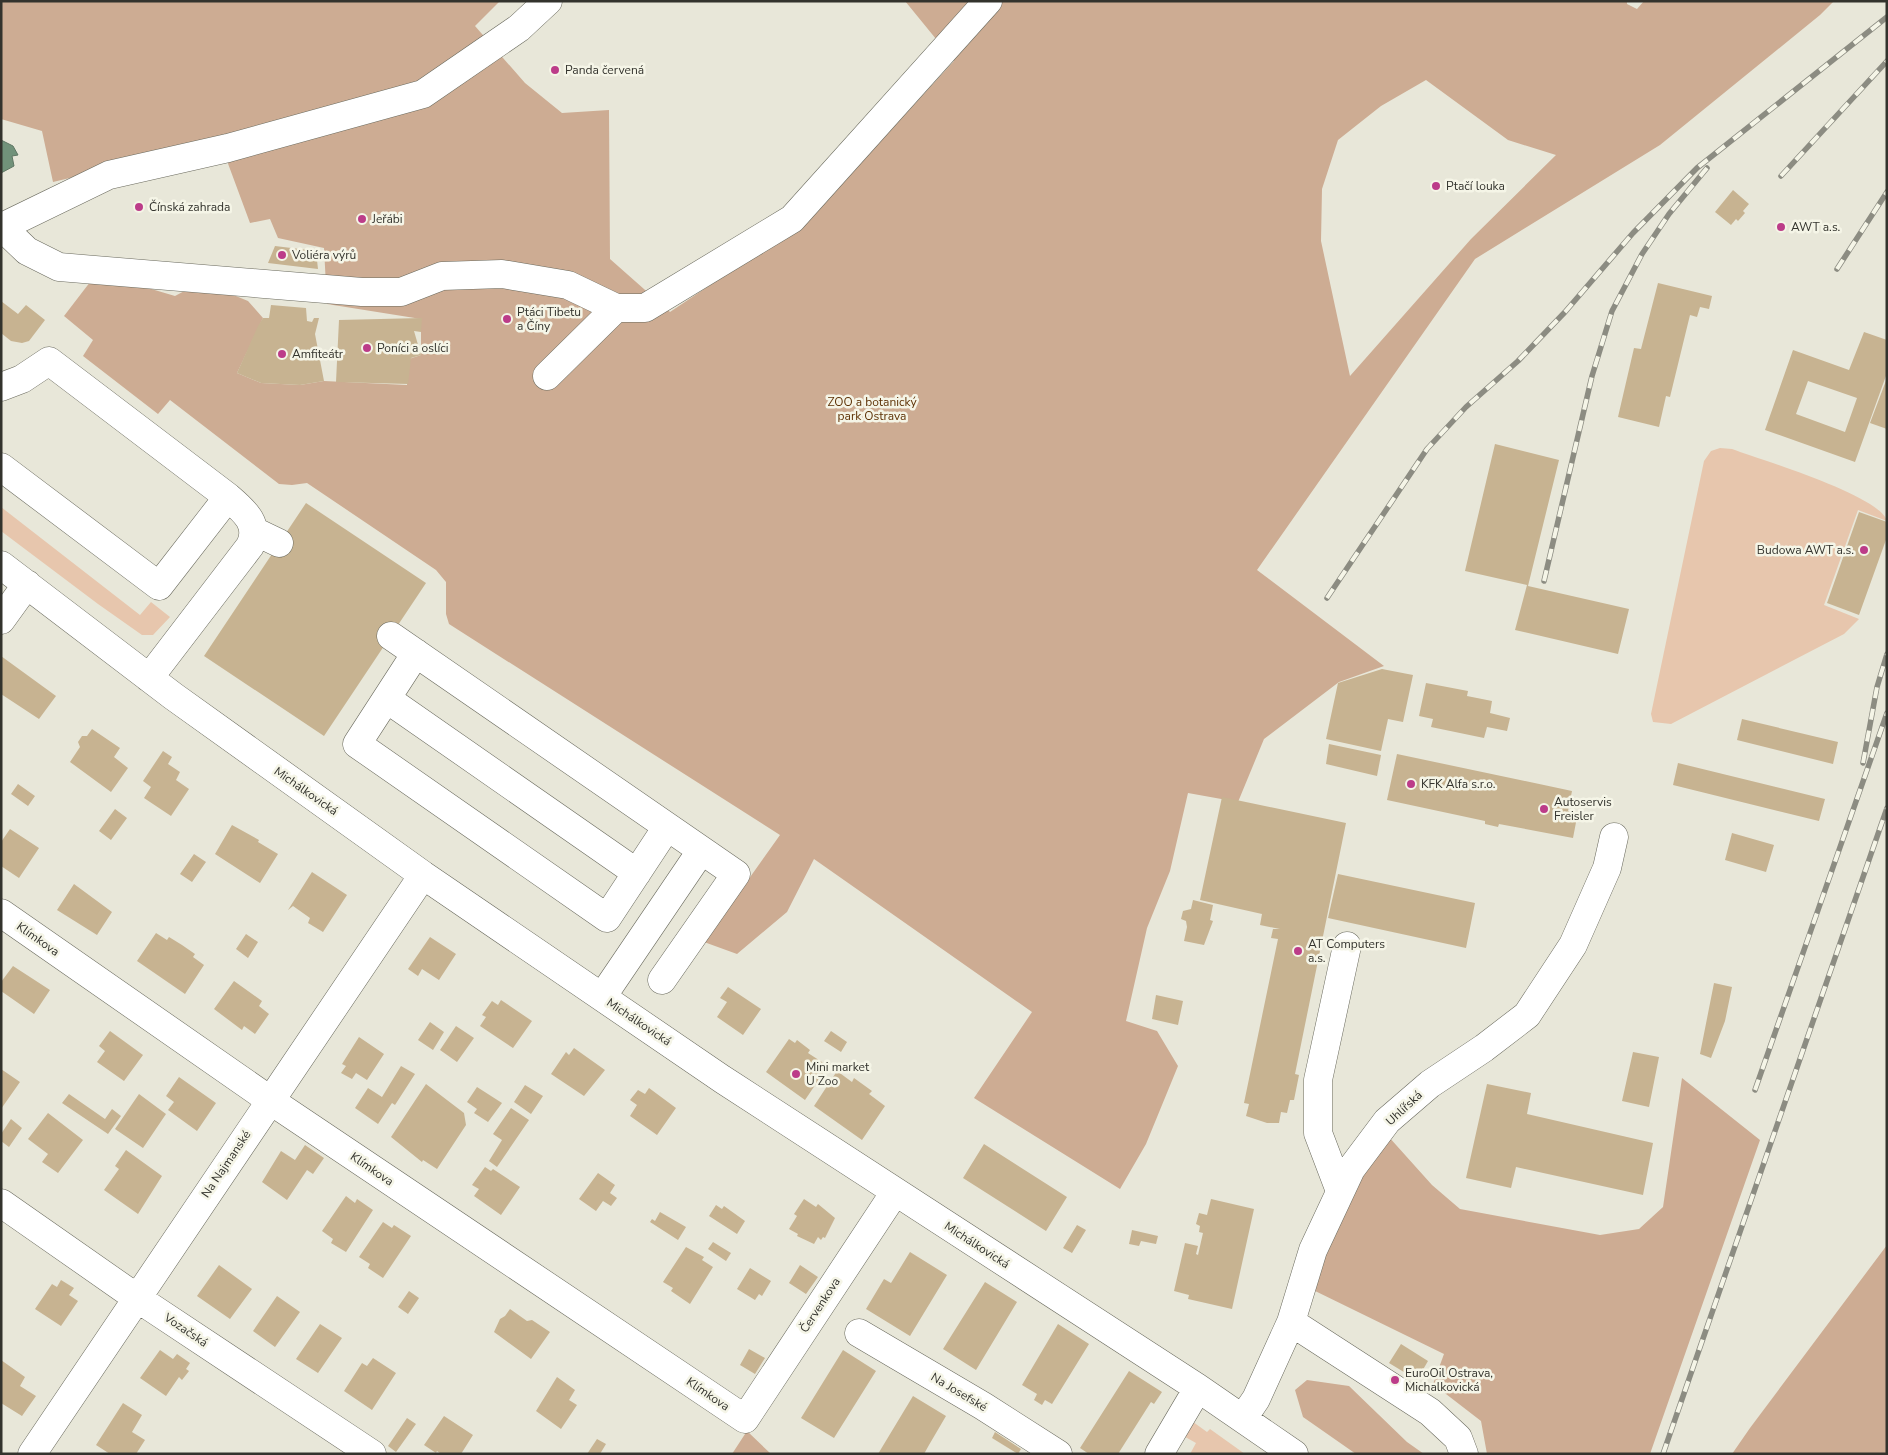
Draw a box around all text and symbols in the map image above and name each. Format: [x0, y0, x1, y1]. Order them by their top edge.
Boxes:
place label: Panda červená [565, 62, 644, 78]
marker: Panda červená [549, 64, 561, 76]
place label: Ptačí louka [1446, 178, 1505, 194]
marker: Ptačí louka [1430, 180, 1442, 192]
place label: Čínská zahrada [149, 199, 230, 215]
marker: Čínská zahrada [133, 201, 145, 213]
place label: Jeřábi [371, 211, 403, 227]
marker: Jeřábi [356, 213, 368, 225]
place label: AWT a.s. [1791, 219, 1840, 235]
marker: AWT a.s. [1775, 221, 1787, 233]
place label: Voliéra výrů [291, 247, 356, 263]
marker: Voliéra výrů [276, 249, 288, 261]
place label: Ptáci Tibetu a Číny [517, 304, 581, 334]
marker: Ptáci Tibetu a Číny [501, 313, 513, 325]
place label: Poníci a oslíci [377, 340, 449, 356]
marker: Poníci a oslíci [361, 342, 373, 354]
place label: Amfiteátr [292, 346, 344, 362]
marker: Amfiteátr [276, 348, 288, 360]
park label: ZOO a botanický park Ostrava [827, 394, 917, 424]
place label: Budowa AWT a.s. [1757, 542, 1854, 558]
marker: Budowa AWT a.s. [1858, 544, 1870, 556]
street label: Michálkovická [271, 763, 341, 819]
place label: KFK Alfa s.r.o. [1421, 776, 1495, 792]
marker: KFK Alfa s.r.o. [1405, 778, 1417, 790]
place label: Autoservis Freisler [1554, 794, 1612, 824]
marker: Autoservis Freisler [1538, 803, 1550, 815]
street label: Klímkova [13, 918, 63, 960]
place label: AT Computers a.s. [1308, 936, 1385, 966]
marker: AT Computers a.s. [1292, 945, 1304, 957]
street label: Michálkovická [604, 995, 674, 1049]
place label: Mini market U Zoo [806, 1059, 870, 1089]
marker: Mini market U Zoo [790, 1068, 802, 1080]
street label: Uhlířská [1382, 1087, 1426, 1129]
street label: Na Najmanské [198, 1127, 254, 1201]
street label: Klímkova [347, 1149, 397, 1189]
street label: Michálkovická [941, 1218, 1013, 1272]
street label: Červenkova [796, 1274, 844, 1336]
street label: Vozačská [160, 1309, 211, 1351]
place label: EuroOil Ostrava, Michalkovická [1405, 1365, 1493, 1395]
street label: Na Josefské [928, 1369, 990, 1415]
street label: Klímkova [683, 1374, 733, 1414]
marker: EuroOil Ostrava, Michalkovická [1389, 1374, 1401, 1386]

